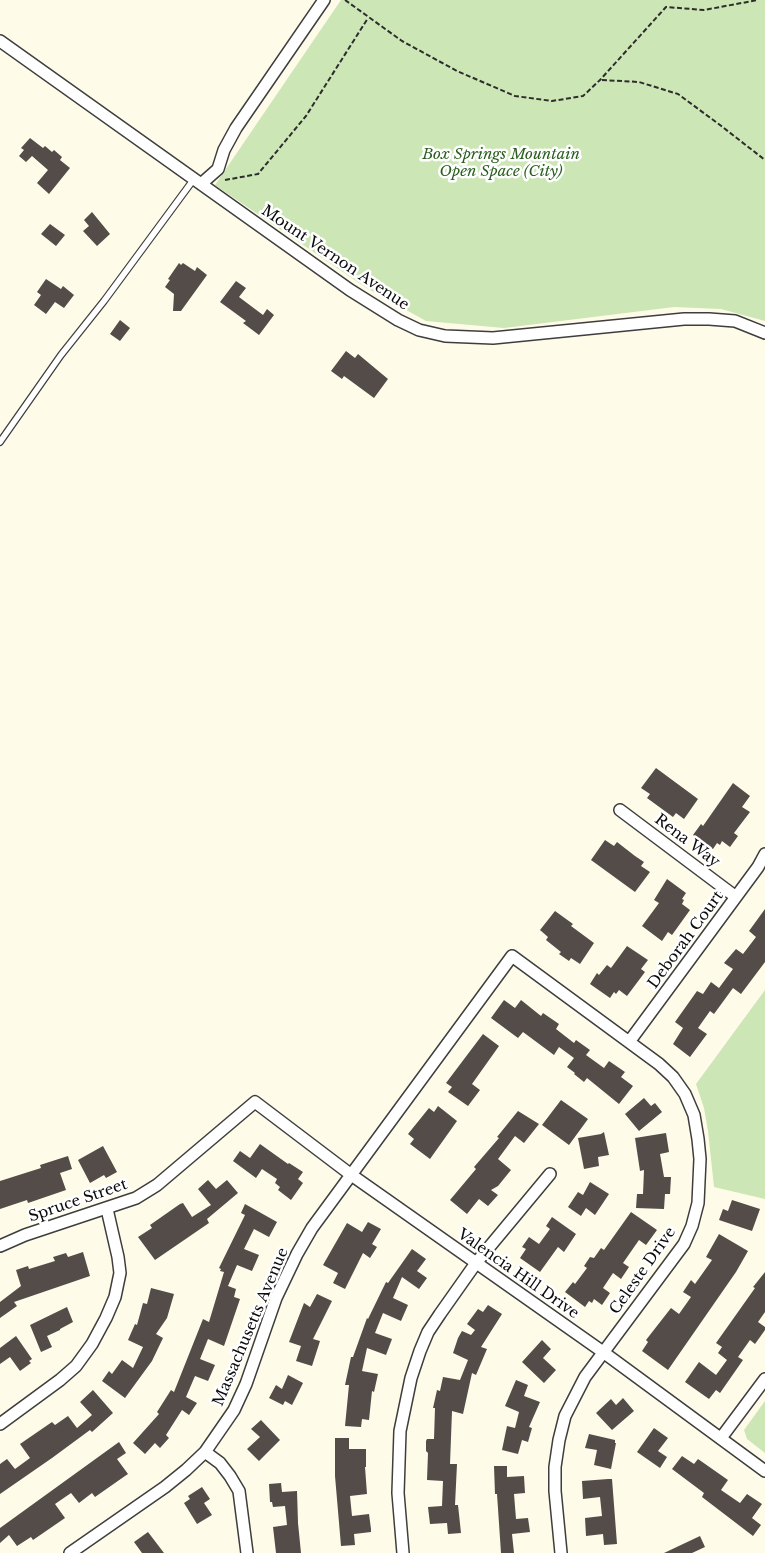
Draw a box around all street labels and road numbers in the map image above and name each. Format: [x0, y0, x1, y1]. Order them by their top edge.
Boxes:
street label: Mount Vernon Avenue [258, 202, 412, 314]
street label: Rena Way [651, 811, 723, 871]
street label: Deborah Court [645, 888, 727, 992]
street label: Spruce Street [26, 1176, 130, 1226]
street label: Celeste Drive [606, 1224, 680, 1318]
street label: Valencia Hill Drive [454, 1225, 582, 1323]
street label: Massachusetts Avenue [210, 1245, 292, 1409]

